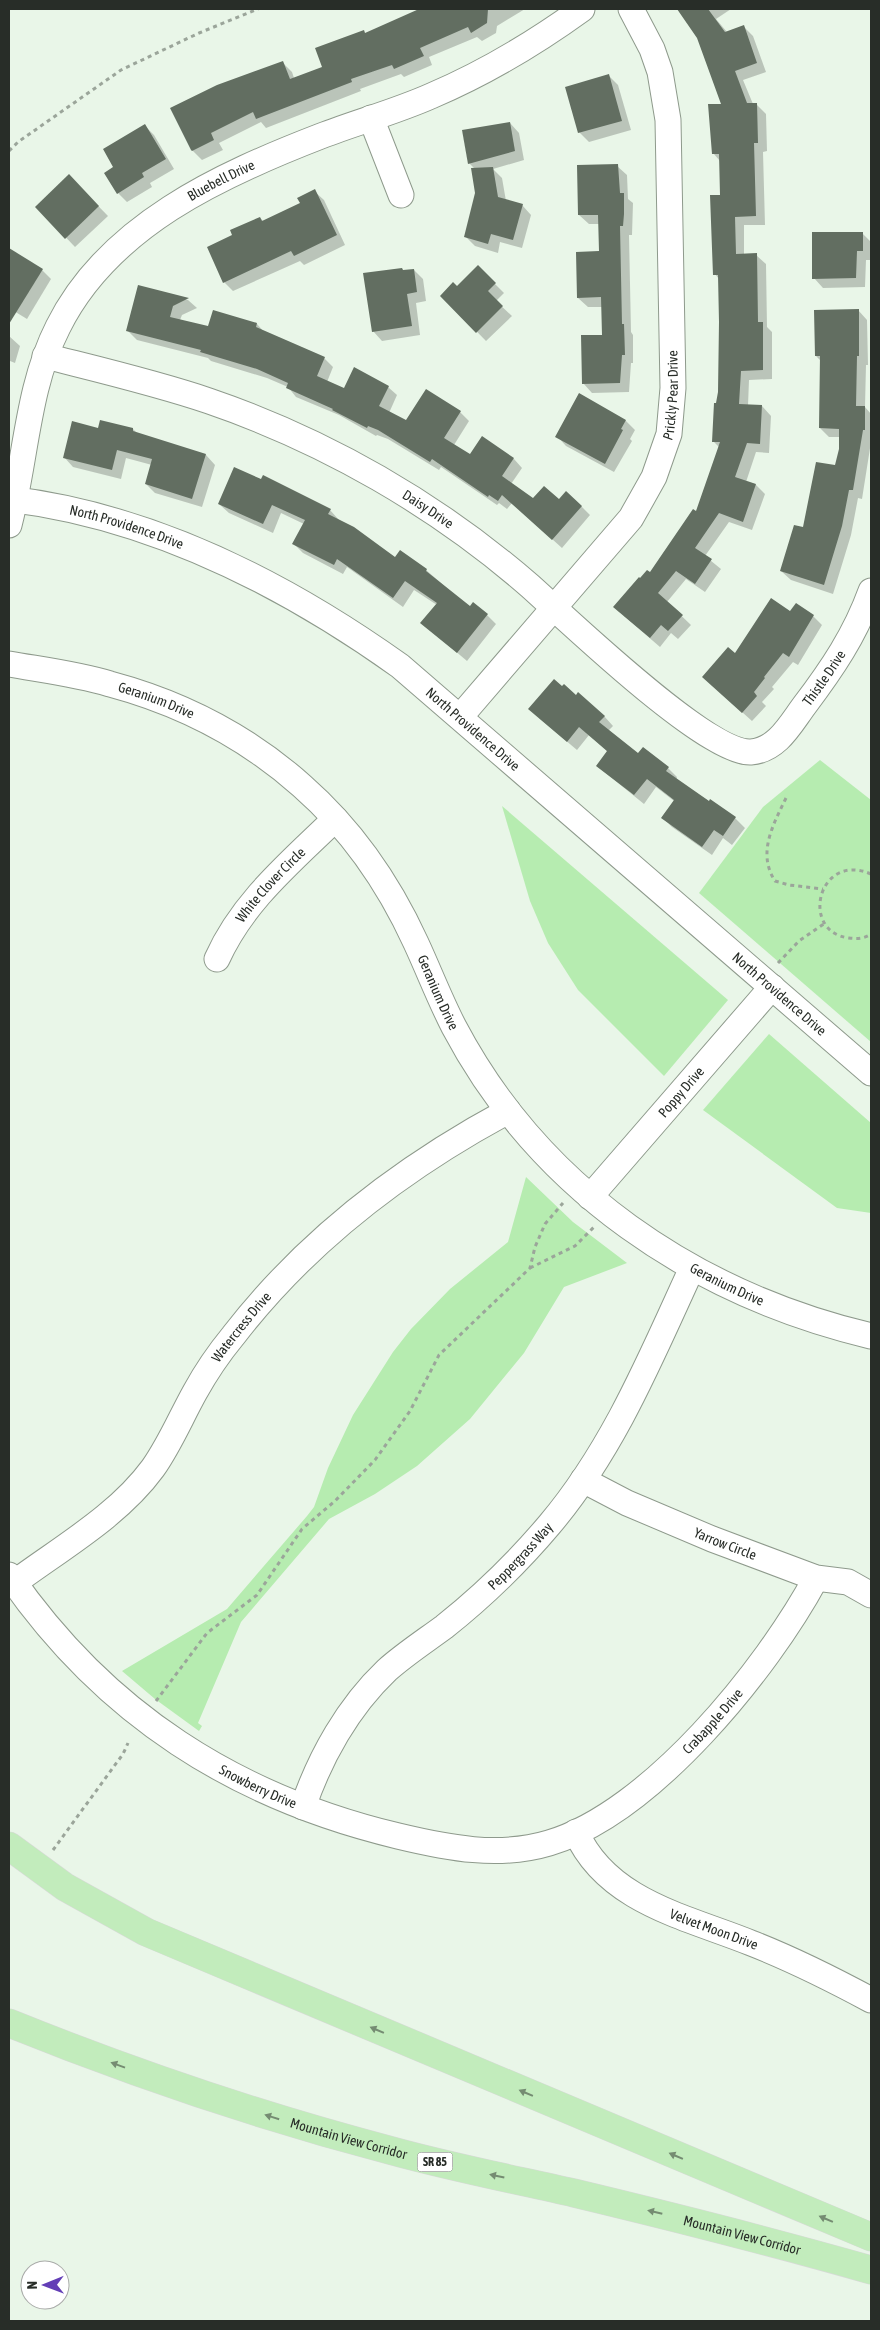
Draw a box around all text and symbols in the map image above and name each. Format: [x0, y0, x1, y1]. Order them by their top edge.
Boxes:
street label: Bluebell Drive [185, 157, 257, 204]
street label: Prickly Pear Drive [660, 350, 681, 442]
street label: Daisy Drive [400, 487, 457, 532]
street label: North Providence Drive [68, 502, 186, 552]
street label: Thistle Drive [799, 647, 849, 709]
street label: Geranium Drive [116, 679, 197, 722]
street label: North Providence Drive [423, 684, 523, 774]
street label: White Clover Circle [232, 844, 308, 925]
street label: North Providence Drive [729, 949, 830, 1039]
street label: Geranium Drive [414, 953, 462, 1032]
street label: Poppy Drive [655, 1064, 707, 1120]
street label: Geranium Drive [687, 1260, 766, 1309]
street label: Watercress Drive [208, 1289, 274, 1365]
street label: Peppergrass Way [485, 1519, 556, 1593]
street label: Yarrow Circle [692, 1524, 759, 1563]
street label: Crabapple Drive [679, 1685, 746, 1757]
street label: Snowberry Drive [217, 1761, 299, 1812]
street label: Velvet Moon Drive [667, 1905, 760, 1953]
one-way arrow [370, 2026, 384, 2034]
one-way arrow [110, 2061, 125, 2069]
one-way arrow [519, 2089, 534, 2096]
one-way arrow [264, 2112, 279, 2120]
street label: Mountain View Corridor [288, 2115, 410, 2163]
one-way arrow [669, 2151, 683, 2159]
road number: SR 85 [418, 2152, 452, 2172]
one-way arrow [488, 2172, 504, 2180]
one-way arrow [647, 2208, 663, 2216]
street label: Mountain View Corridor [682, 2212, 803, 2258]
one-way arrow [819, 2214, 833, 2222]
north arrow [20, 2260, 70, 2310]
text: N [24, 2281, 40, 2289]

